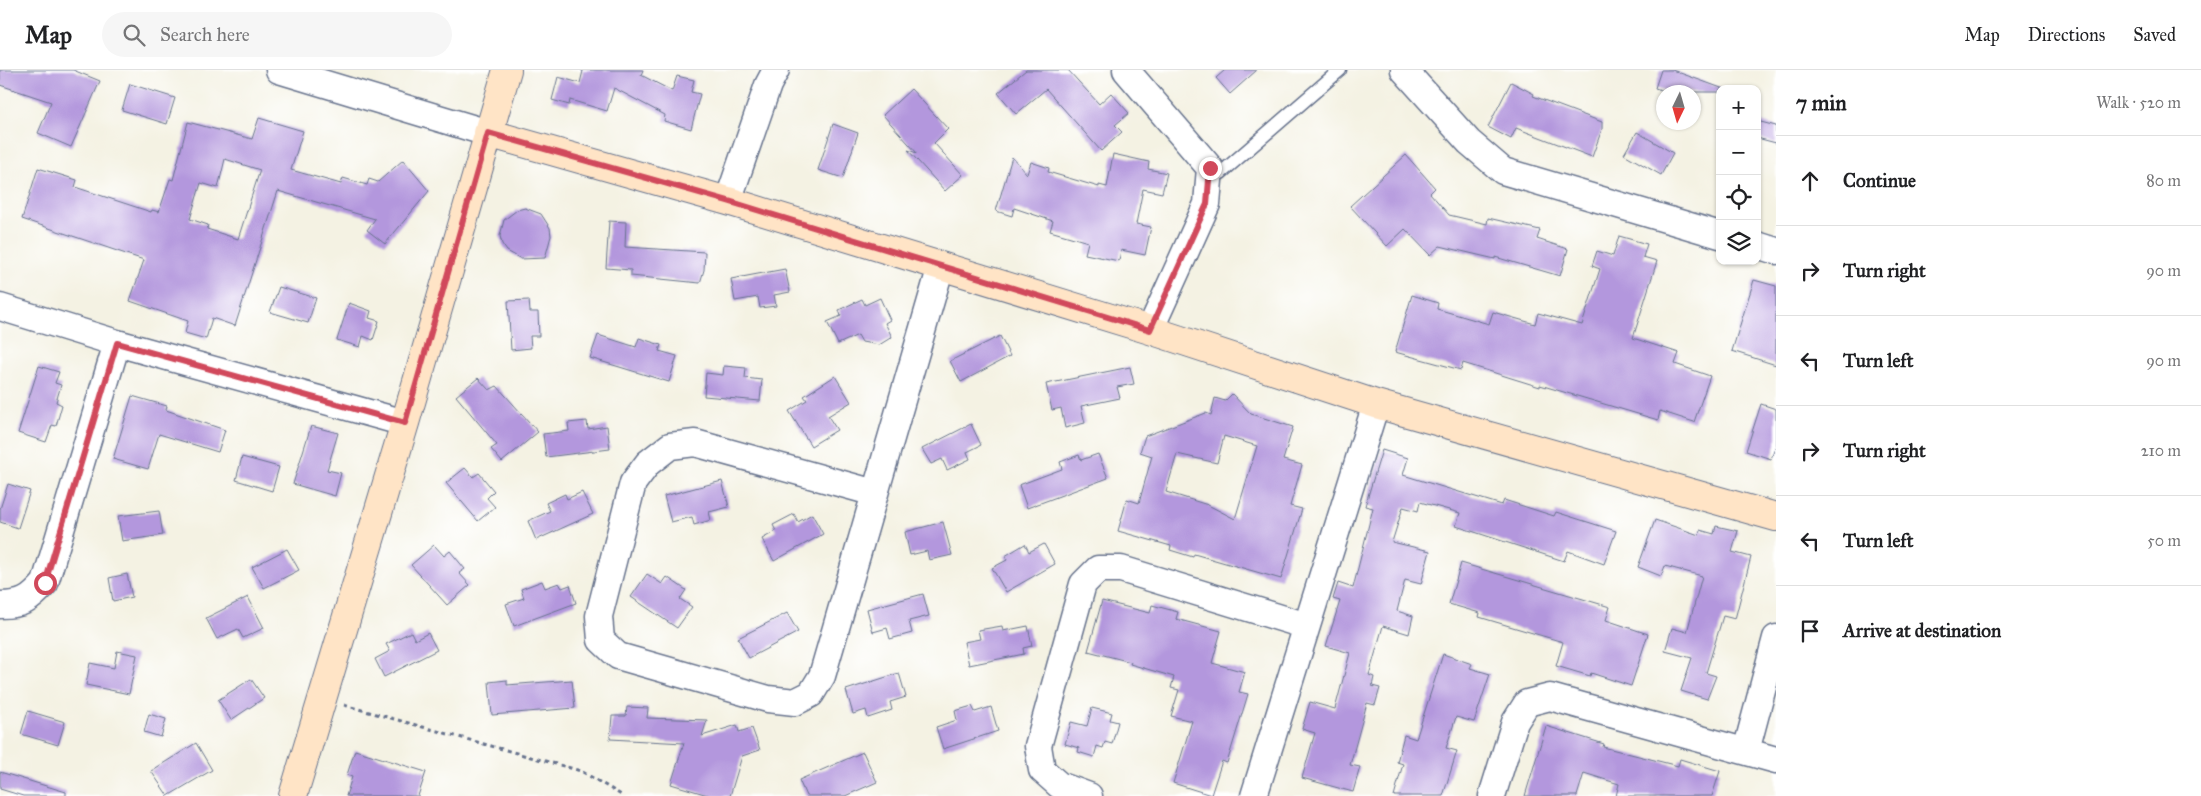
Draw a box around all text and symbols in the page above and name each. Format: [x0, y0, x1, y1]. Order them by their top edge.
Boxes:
search box [102, 12, 452, 57]
text: Map [25, 20, 72, 50]
icon: search [120, 21, 148, 49]
text: Search here [160, 23, 250, 46]
text: Map [1964, 24, 2000, 46]
text: Directions [2028, 24, 2105, 46]
text: Saved [2133, 24, 2176, 46]
north arrow [1656, 85, 1701, 130]
map controls [1716, 85, 1761, 265]
button: + [1716, 85, 1761, 130]
text: 7 min [1796, 90, 1847, 116]
text: Walk · 520 m [2096, 93, 2181, 112]
button: − [1716, 130, 1761, 175]
route end [1199, 157, 1222, 180]
icon: ahead [1796, 167, 1824, 195]
text: Continue [1843, 169, 1916, 192]
text: 80 m [2146, 171, 2181, 190]
button: locate [1716, 175, 1761, 220]
button: layers [1716, 220, 1761, 265]
icon: right [1796, 257, 1824, 285]
text: Turn right [1843, 259, 1926, 282]
text: 90 m [2146, 261, 2181, 280]
icon: left [1796, 347, 1824, 375]
text: Turn left [1843, 349, 1913, 372]
text: 90 m [2146, 351, 2181, 370]
icon: right [1796, 437, 1824, 465]
text: Turn right [1843, 439, 1926, 462]
text: 210 m [2141, 441, 2181, 460]
icon: left [1796, 527, 1824, 555]
text: Turn left [1843, 529, 1913, 552]
text: 50 m [2147, 531, 2181, 550]
route start [34, 572, 57, 595]
icon: arrive [1796, 617, 1824, 645]
text: Arrive at destination [1843, 619, 2001, 642]

